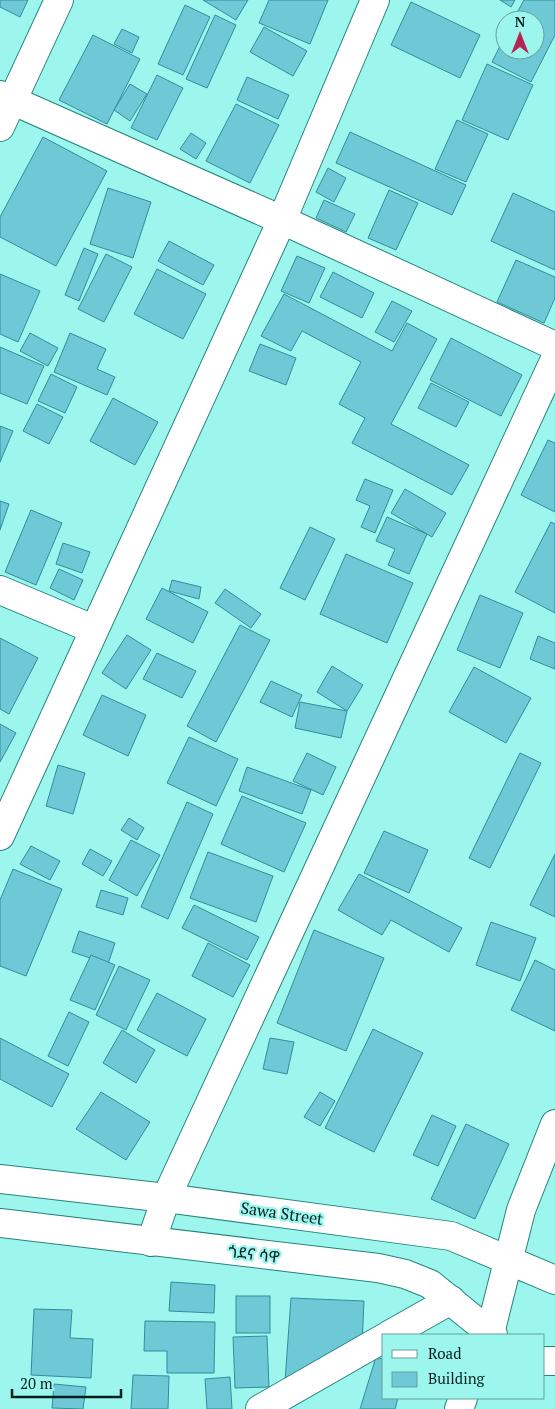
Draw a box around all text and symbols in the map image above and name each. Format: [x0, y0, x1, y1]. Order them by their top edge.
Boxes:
north arrow [495, 10, 545, 60]
text: N [515, 12, 526, 31]
street label: Sawa Street [239, 1196, 325, 1230]
street label: ጎደና ሳዋ [227, 1240, 281, 1268]
legend [382, 1334, 545, 1399]
text: Road [428, 1343, 461, 1363]
scale bar [12, 1366, 121, 1398]
text: Building [428, 1368, 486, 1388]
text: 20 m [20, 1373, 53, 1393]

